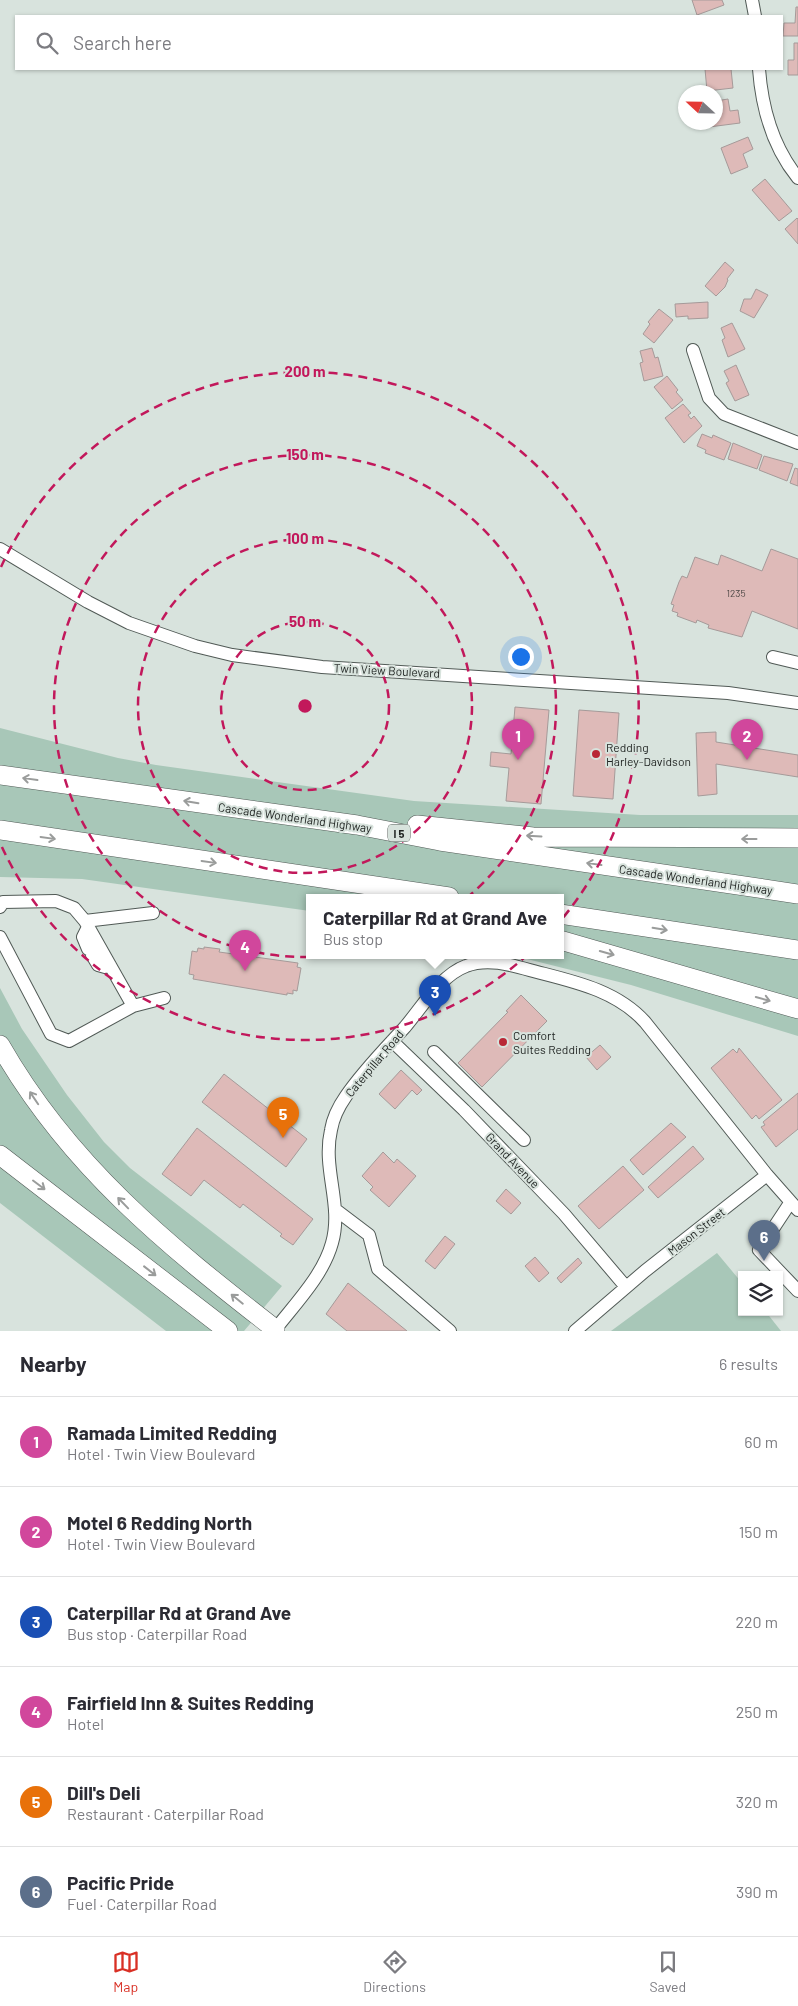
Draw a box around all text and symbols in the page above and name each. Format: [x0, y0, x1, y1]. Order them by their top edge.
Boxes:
search box [15, 15, 783, 70]
icon: search [33, 29, 61, 57]
text: Search here [73, 31, 172, 54]
north arrow [678, 85, 723, 130]
text: 200 m [284, 362, 326, 380]
text: 150 m [286, 445, 324, 463]
text: 100 m [286, 529, 324, 547]
house number: 1235 [726, 587, 746, 599]
text: 50 m [289, 612, 321, 630]
your location [508, 644, 534, 670]
street label: Twin View Boulevard [333, 660, 441, 680]
centre of rings [296, 697, 314, 715]
pin: 1 [502, 719, 534, 760]
pin: 2 [731, 719, 763, 760]
place label: Redding Harley-Davidson [606, 740, 691, 768]
marker: Redding Harley-Davidson [590, 748, 602, 760]
one-way arrow [23, 774, 39, 784]
one-way arrow [184, 797, 200, 807]
street label: Cascade Wonderland Highway [217, 799, 373, 835]
road number: I 5 [388, 824, 410, 841]
one-way arrow [527, 832, 543, 841]
one-way arrow [40, 833, 56, 843]
one-way arrow [742, 834, 758, 844]
one-way arrow [201, 857, 217, 867]
one-way arrow [586, 859, 602, 869]
street label: Cascade Wonderland Highway [618, 861, 774, 897]
popup [306, 894, 564, 959]
text: Caterpillar Rd at Grand Ave [323, 906, 547, 929]
one-way arrow [652, 924, 668, 934]
text: Bus stop [323, 929, 383, 948]
pin: 4 [229, 930, 261, 971]
one-way arrow [599, 948, 615, 958]
pin: 3 [419, 975, 451, 1016]
one-way arrow [755, 994, 771, 1004]
street label: Caterpillar Road [342, 1027, 406, 1099]
place label: Comfort Suites Redding [513, 1028, 591, 1056]
marker: Comfort Suites Redding [497, 1036, 509, 1048]
one-way arrow [29, 1091, 39, 1105]
pin: 5 [267, 1097, 299, 1138]
street label: Grand Avenue [483, 1129, 543, 1191]
one-way arrow [32, 1180, 45, 1191]
one-way arrow [117, 1197, 129, 1209]
street label: Mason Street [665, 1204, 727, 1258]
pin: 6 [748, 1220, 780, 1261]
one-way arrow [143, 1265, 156, 1276]
map controls [738, 1271, 783, 1316]
button: layers [738, 1271, 783, 1316]
one-way arrow [231, 1294, 244, 1305]
text: Nearby [20, 1351, 86, 1376]
text: 6 results [719, 1354, 778, 1373]
text: Ramada Limited Redding [67, 1421, 277, 1444]
text: 1 [33, 1432, 39, 1451]
text: 60 m [744, 1432, 778, 1451]
text: Hotel · Twin View Boulevard [67, 1444, 256, 1463]
text: Motel 6 Redding North [67, 1511, 252, 1534]
text: 2 [32, 1522, 40, 1541]
text: 150 m [739, 1522, 778, 1541]
text: Hotel · Twin View Boulevard [67, 1534, 256, 1553]
text: Caterpillar Rd at Grand Ave [67, 1601, 291, 1624]
text: 3 [32, 1612, 40, 1631]
text: 220 m [735, 1612, 778, 1631]
text: Bus stop · Caterpillar Road [67, 1624, 247, 1643]
text: Fairfield Inn & Suites Redding [67, 1691, 314, 1714]
text: 4 [31, 1702, 41, 1721]
text: 250 m [736, 1702, 778, 1721]
text: Hotel [67, 1714, 104, 1733]
text: Dill's Deli [67, 1781, 141, 1804]
text: 5 [32, 1792, 40, 1811]
text: 320 m [736, 1792, 778, 1811]
text: Restaurant · Caterpillar Road [67, 1804, 264, 1823]
text: Pacific Pride [67, 1871, 174, 1894]
text: 6 [32, 1882, 40, 1901]
text: 390 m [736, 1882, 778, 1901]
text: Fuel · Caterpillar Road [67, 1894, 217, 1913]
tab: Map [112, 1948, 140, 1995]
tab: Directions [363, 1948, 426, 1995]
tab: Saved [649, 1948, 686, 1995]

